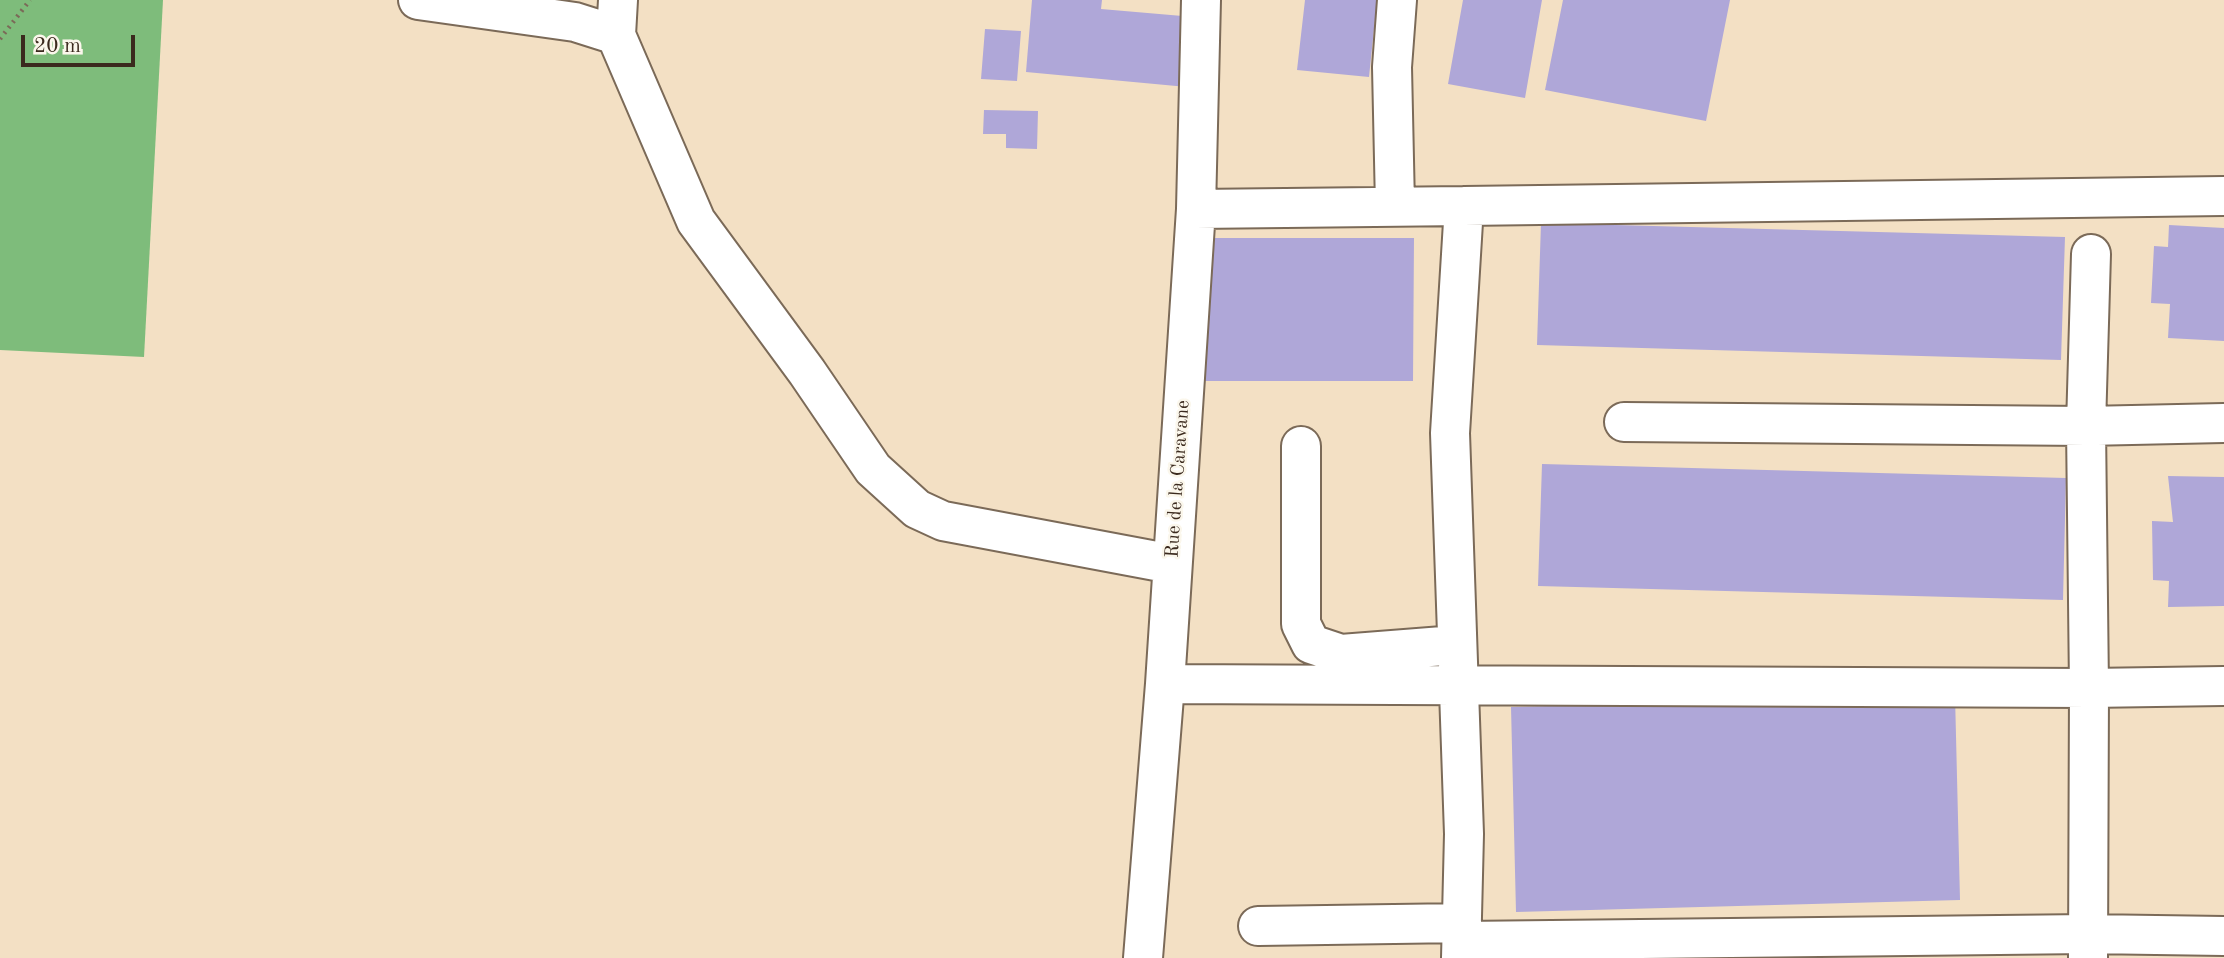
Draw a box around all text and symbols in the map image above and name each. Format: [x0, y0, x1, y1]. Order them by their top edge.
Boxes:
scale bar [24, 21, 138, 65]
text: 20 m [34, 36, 81, 57]
street label: Rue de la Caravane [1161, 399, 1195, 559]

